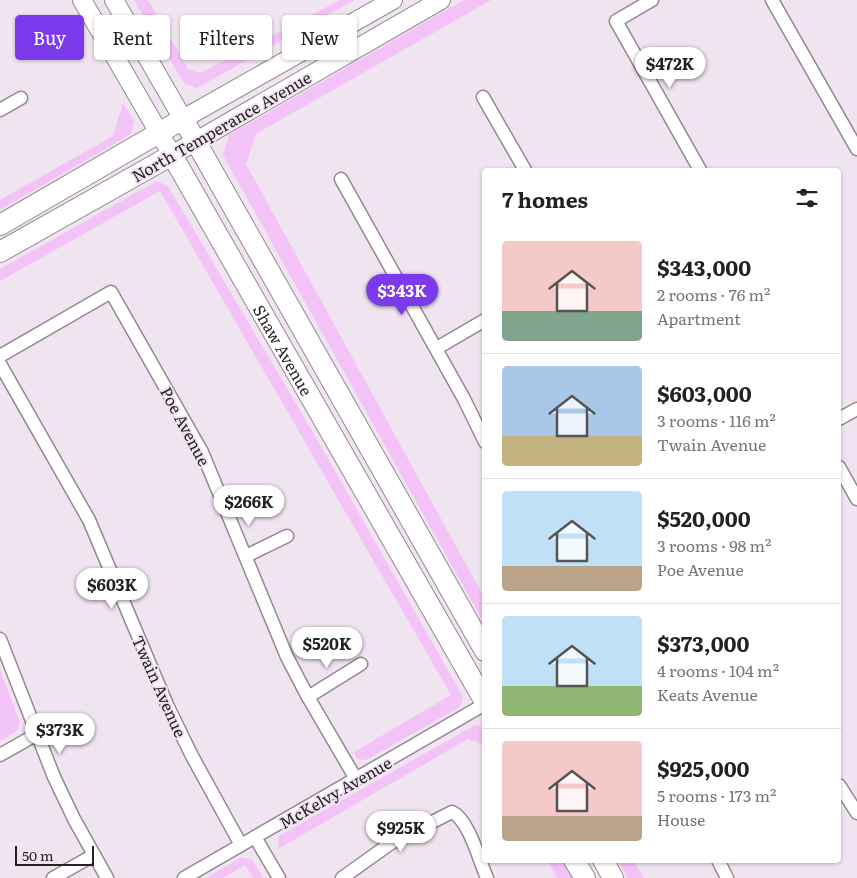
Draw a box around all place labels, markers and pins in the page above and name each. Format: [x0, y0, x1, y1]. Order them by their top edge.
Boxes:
pin: $472K [635, 46, 705, 89]
pin: $343K [367, 274, 437, 316]
pin: $266K [214, 484, 284, 527]
pin: $603K [77, 568, 147, 610]
pin: $520K [292, 626, 362, 669]
pin: $373K [25, 712, 95, 755]
pin: $925K [366, 810, 436, 853]

